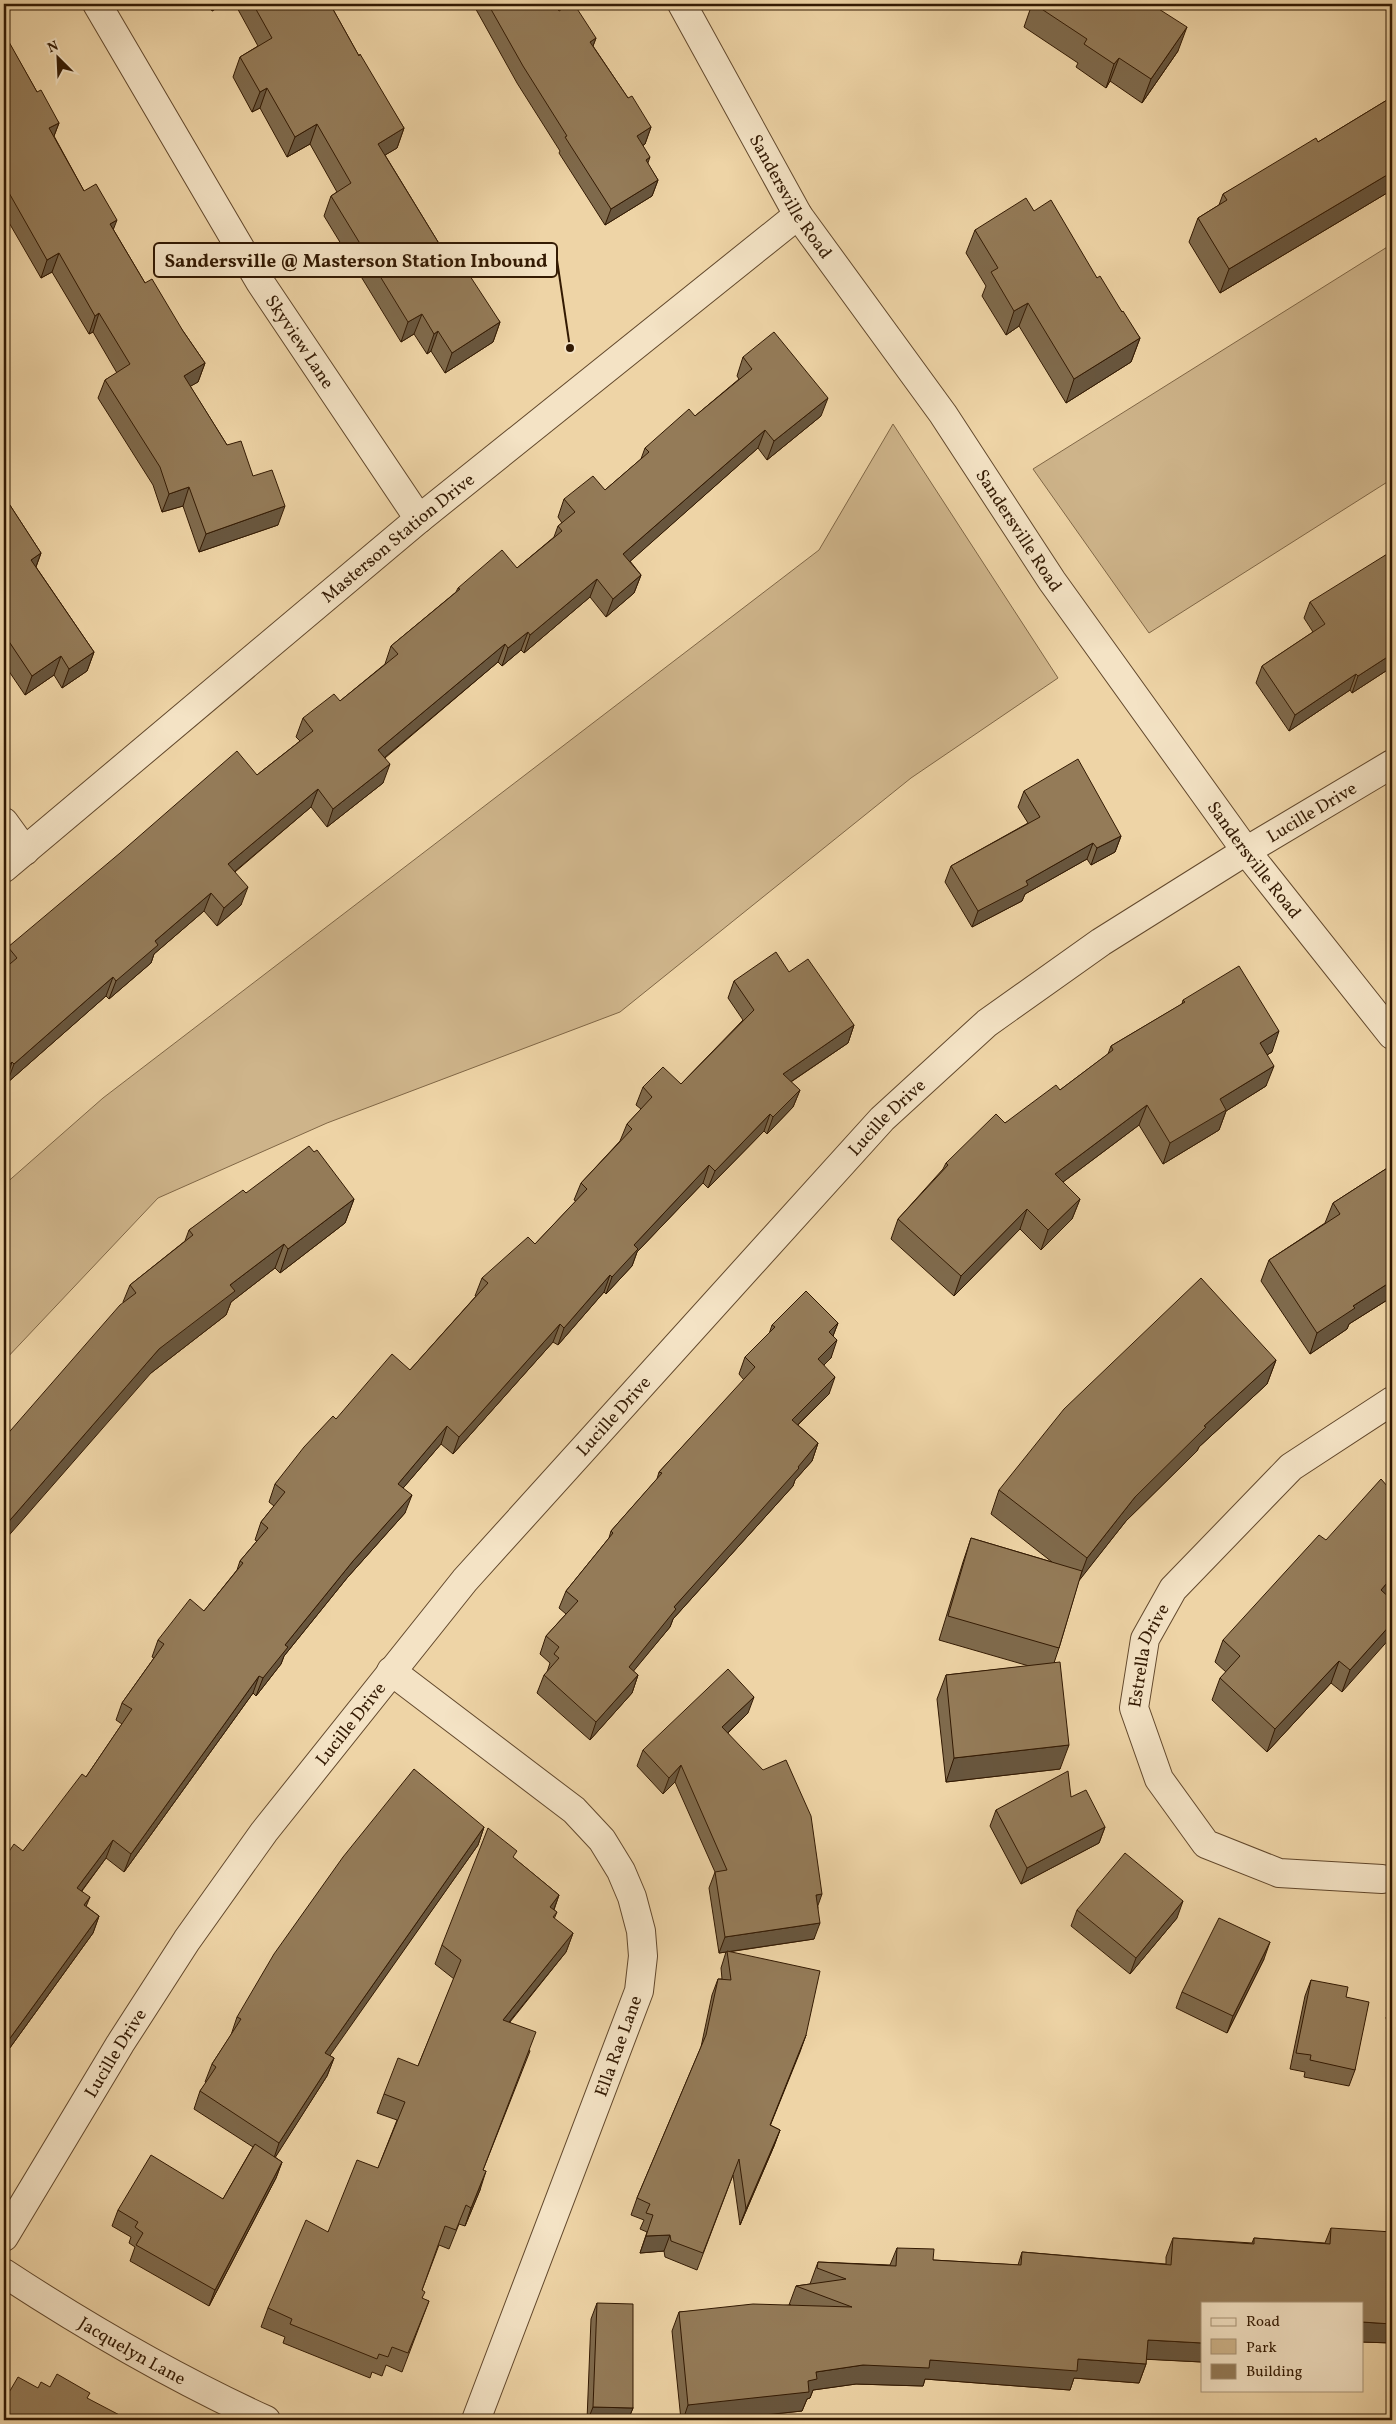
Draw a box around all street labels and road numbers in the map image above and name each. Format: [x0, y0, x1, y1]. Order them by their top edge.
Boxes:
street label: Sandersville Road [742, 130, 837, 265]
street label: Skyview Lane [258, 291, 339, 394]
street label: Sandersville Road [968, 465, 1067, 598]
street label: Masterson Station Drive [317, 468, 481, 610]
street label: Lucille Drive [1263, 777, 1362, 850]
street label: Sandersville Road [1200, 797, 1306, 925]
street label: Lucille Drive [843, 1074, 932, 1162]
street label: Lucille Drive [571, 1371, 657, 1463]
street label: Estrella Drive [1123, 1600, 1176, 1710]
street label: Lucille Drive [310, 1678, 393, 1772]
street label: Ella Rae Lane [590, 1992, 649, 2101]
street label: Lucille Drive [79, 2004, 154, 2103]
street label: Jacquelyn Lane [73, 2312, 189, 2392]

